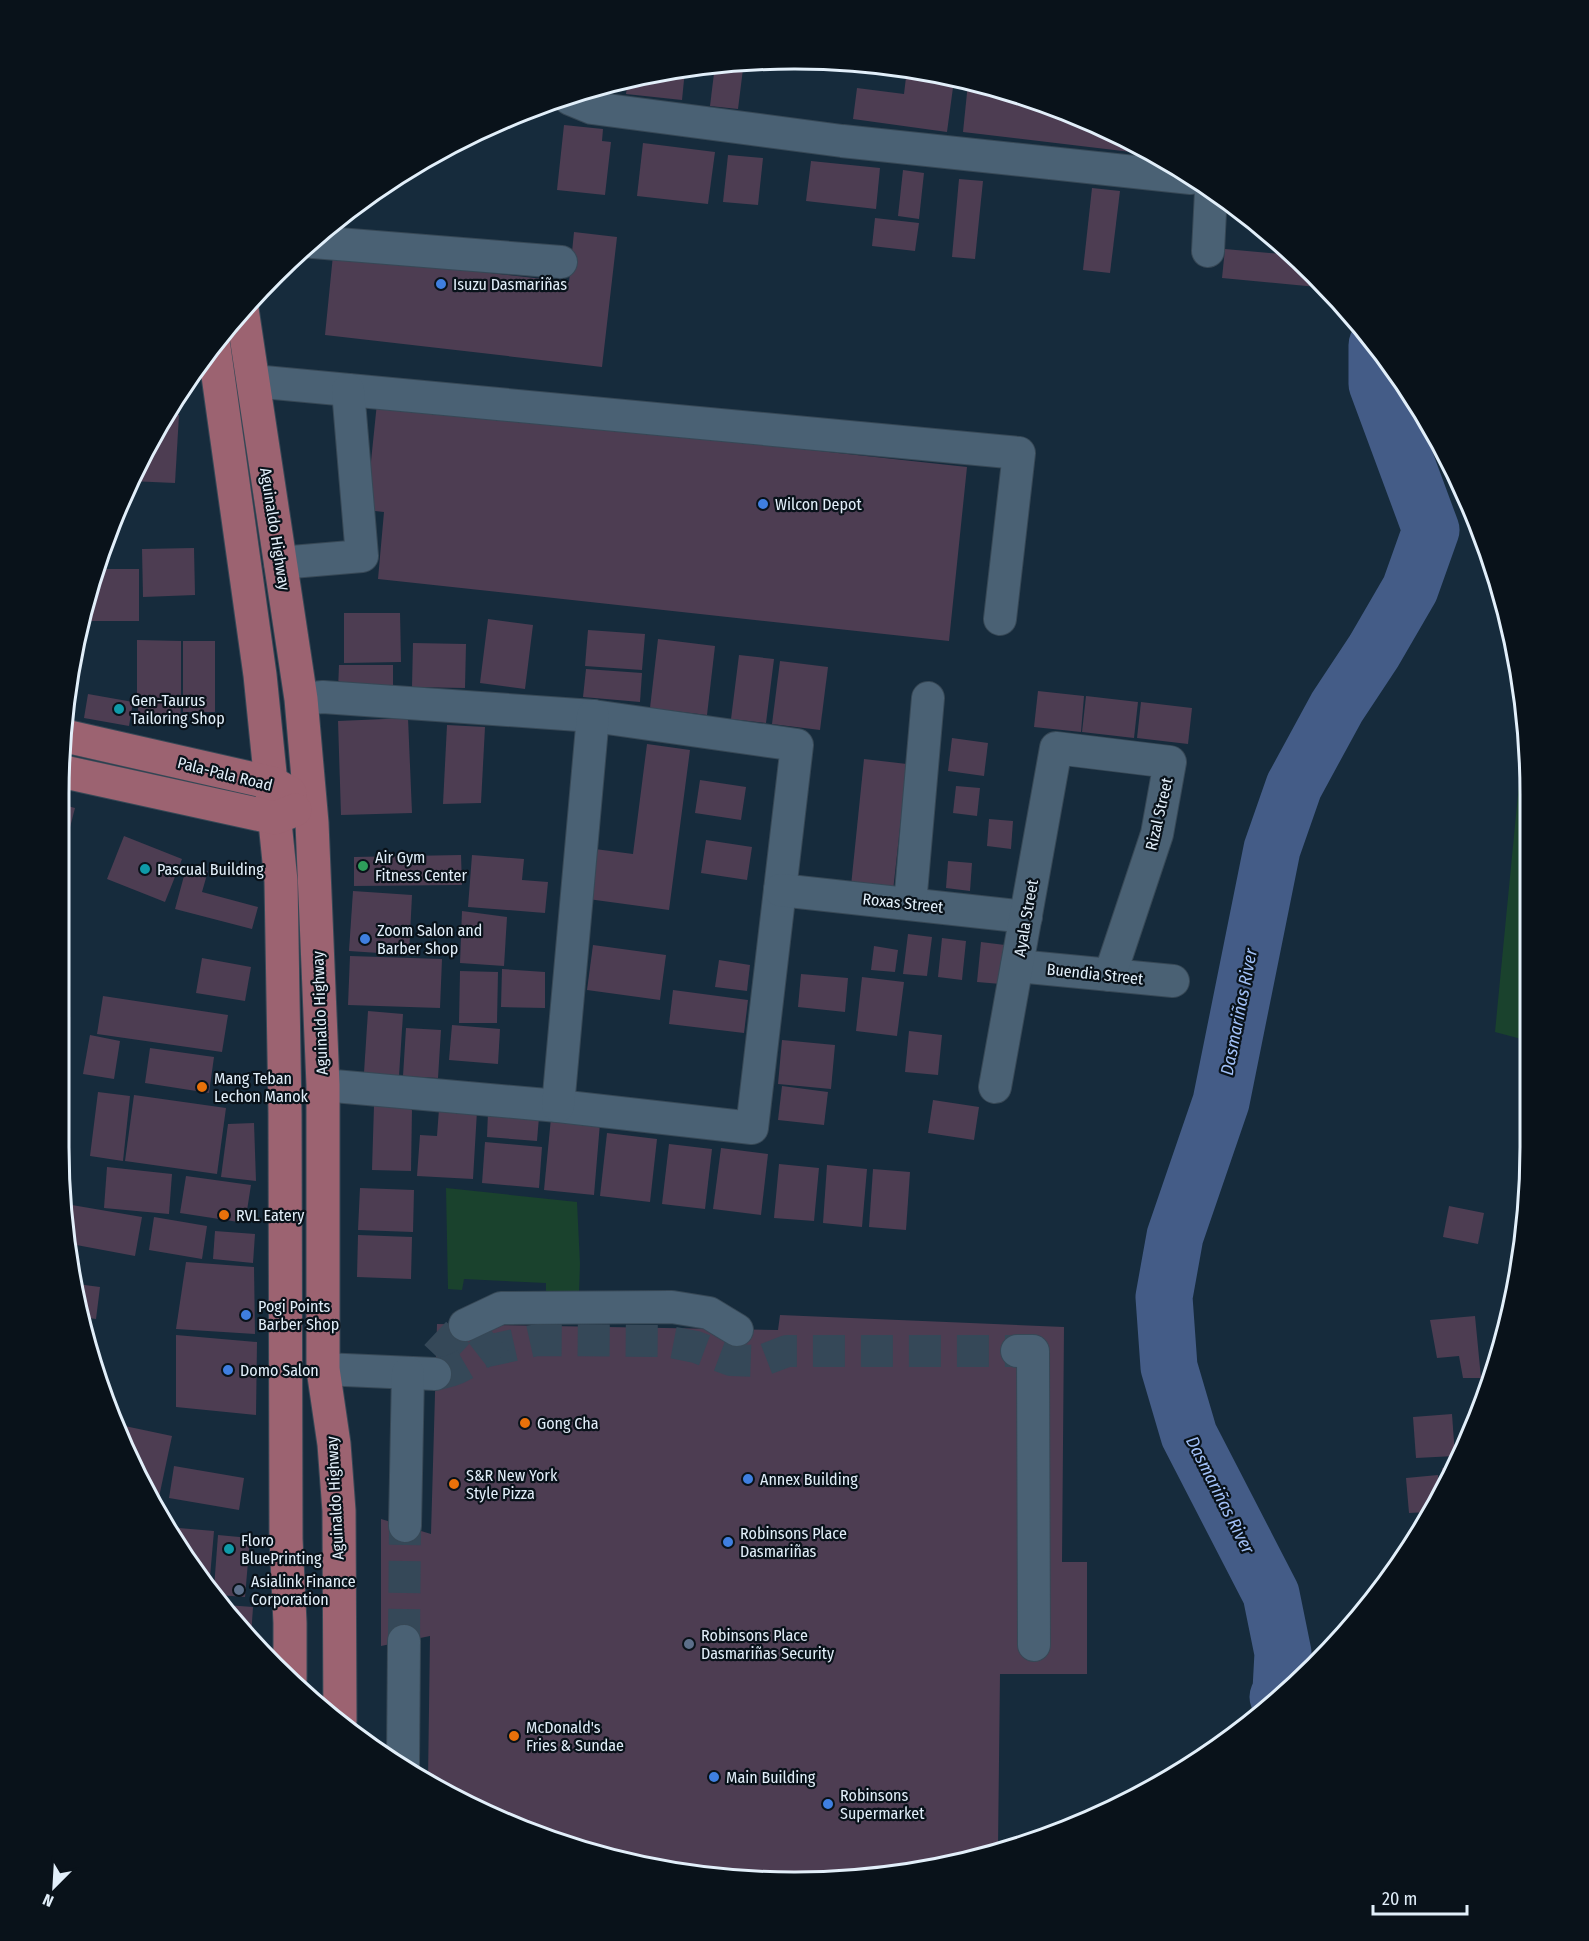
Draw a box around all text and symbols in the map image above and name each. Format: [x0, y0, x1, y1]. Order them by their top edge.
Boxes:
place label: Isuzu Dasmariñas [453, 275, 567, 294]
marker: Isuzu Dasmariñas [434, 277, 448, 291]
street label: Aguinaldo Highway [256, 466, 294, 593]
place label: Wilcon Depot [775, 495, 862, 514]
marker: Wilcon Depot [756, 497, 770, 511]
place label: Gen-Taurus Tailoring Shop [131, 691, 225, 728]
marker: Gen-Taurus Tailoring Shop [112, 702, 126, 716]
street label: Pala-Pala Road [176, 753, 274, 795]
street label: Rizal Street [1141, 775, 1177, 852]
place label: Air Gym Fitness Center [375, 848, 467, 885]
marker: Air Gym Fitness Center [356, 859, 370, 873]
place label: Pascual Building [157, 860, 264, 879]
marker: Pascual Building [138, 862, 152, 876]
street label: Ayala Street [1010, 877, 1042, 958]
street label: Roxas Street [862, 889, 945, 917]
place label: Zoom Salon and Barber Shop [377, 921, 482, 958]
marker: Zoom Salon and Barber Shop [358, 932, 372, 946]
water label: Dasmariñas River [1216, 946, 1262, 1077]
street label: Aguinaldo Highway [308, 950, 332, 1075]
street label: Buendia Street [1046, 959, 1145, 989]
place label: Mang Teban Lechon Manok [214, 1069, 309, 1106]
marker: Mang Teban Lechon Manok [195, 1080, 209, 1094]
place label: RVL Eatery [236, 1206, 305, 1225]
marker: RVL Eatery [217, 1208, 231, 1222]
place label: Pogi Points Barber Shop [258, 1297, 339, 1334]
marker: Pogi Points Barber Shop [239, 1308, 253, 1322]
place label: Domo Salon [240, 1361, 319, 1380]
marker: Domo Salon [221, 1363, 235, 1377]
place label: Gong Cha [537, 1414, 599, 1433]
marker: Gong Cha [518, 1416, 532, 1430]
water label: Dasmariñas River [1181, 1433, 1259, 1558]
street label: Aguinaldo Highway [322, 1435, 348, 1560]
place label: S&R New York Style Pizza [466, 1466, 558, 1503]
place label: Annex Building [760, 1470, 858, 1489]
marker: Annex Building [741, 1472, 755, 1486]
marker: S&R New York Style Pizza [447, 1477, 461, 1491]
place label: Robinsons Place Dasmariñas [740, 1524, 847, 1561]
place label: Floro BluePrinting [241, 1531, 322, 1568]
marker: Robinsons Place Dasmariñas [721, 1535, 735, 1549]
marker: Floro BluePrinting [222, 1542, 236, 1556]
place label: Asialink Finance Corporation [251, 1572, 356, 1609]
marker: Asialink Finance Corporation [232, 1583, 246, 1597]
place label: Robinsons Place Dasmariñas Security [701, 1626, 835, 1663]
marker: Robinsons Place Dasmariñas Security [682, 1637, 696, 1651]
place label: McDonald's Fries & Sundae [526, 1718, 624, 1755]
marker: McDonald's Fries & Sundae [507, 1729, 521, 1743]
place label: Main Building [726, 1768, 816, 1787]
marker: Main Building [707, 1770, 721, 1784]
place label: Robinsons Supermarket [840, 1786, 925, 1823]
marker: Robinsons Supermarket [821, 1797, 835, 1811]
north arrow [24, 1857, 84, 1917]
scale bar [1373, 1878, 1468, 1916]
text: 20 m [1382, 1888, 1417, 1910]
text: N [40, 1890, 56, 1911]

